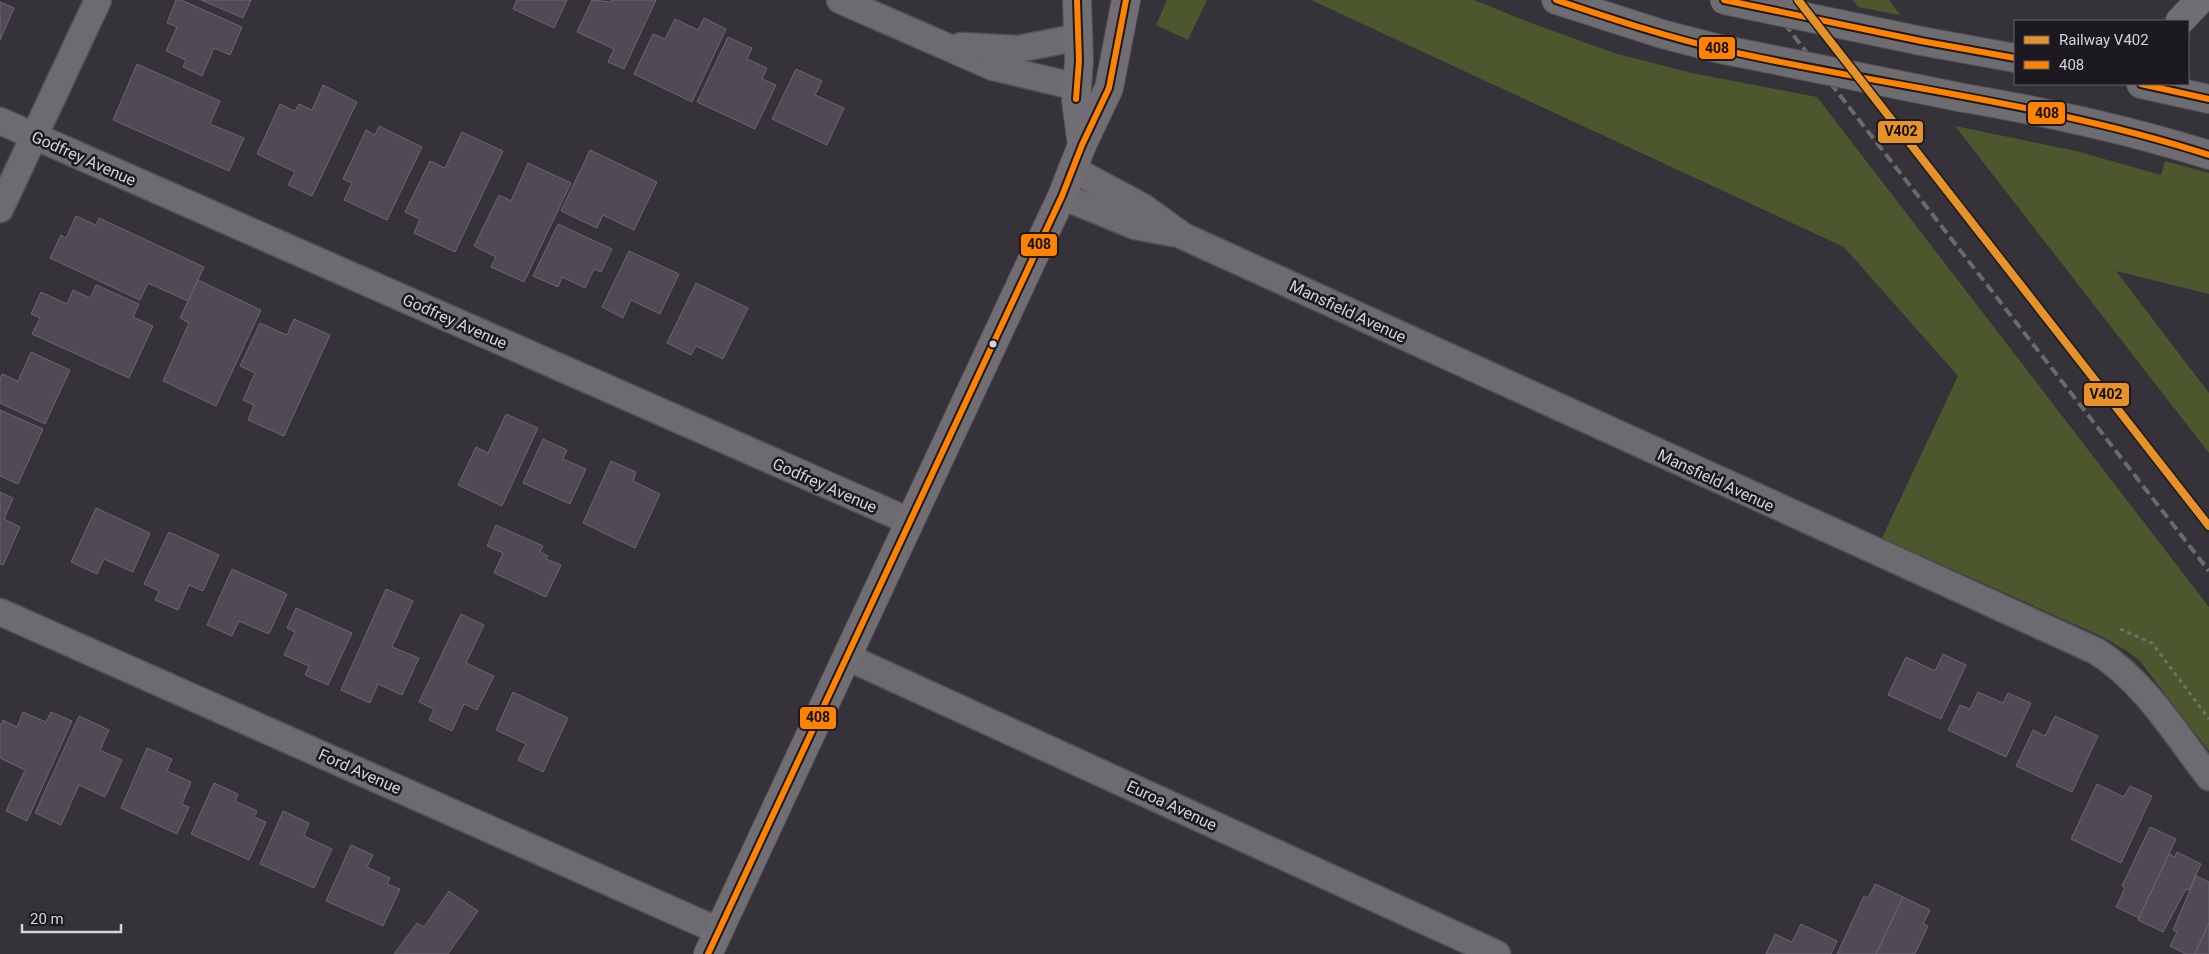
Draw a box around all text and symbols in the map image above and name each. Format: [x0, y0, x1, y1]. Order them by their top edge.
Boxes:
legend [2014, 20, 2189, 85]
text: Railway V402 [2059, 31, 2149, 49]
line badge: 408 [1698, 36, 1736, 60]
text: 408 [1705, 40, 1729, 56]
text: 408 [2059, 56, 2084, 74]
line badge: 408 [2027, 101, 2066, 125]
text: 408 [2035, 105, 2059, 121]
line badge: V402 [1877, 120, 1924, 144]
text: V402 [1884, 123, 1918, 139]
street label: Godfrey Avenue [29, 127, 139, 190]
line badge: 408 [1020, 233, 1058, 257]
text: 408 [1027, 236, 1051, 252]
street label: Mansfield Avenue [1287, 276, 1409, 347]
street label: Godfrey Avenue [400, 290, 510, 353]
unlabelled marker [988, 339, 998, 349]
line badge: V402 [2083, 382, 2130, 407]
text: V402 [2089, 386, 2123, 402]
street label: Mansfield Avenue [1655, 445, 1777, 516]
street label: Godfrey Avenue [770, 454, 880, 517]
line badge: 408 [799, 706, 837, 730]
text: 408 [806, 709, 830, 725]
street label: Ford Avenue [316, 745, 404, 798]
street label: Euroa Avenue [1124, 776, 1220, 835]
scale bar [22, 902, 121, 934]
text: 20 m [30, 910, 64, 928]

